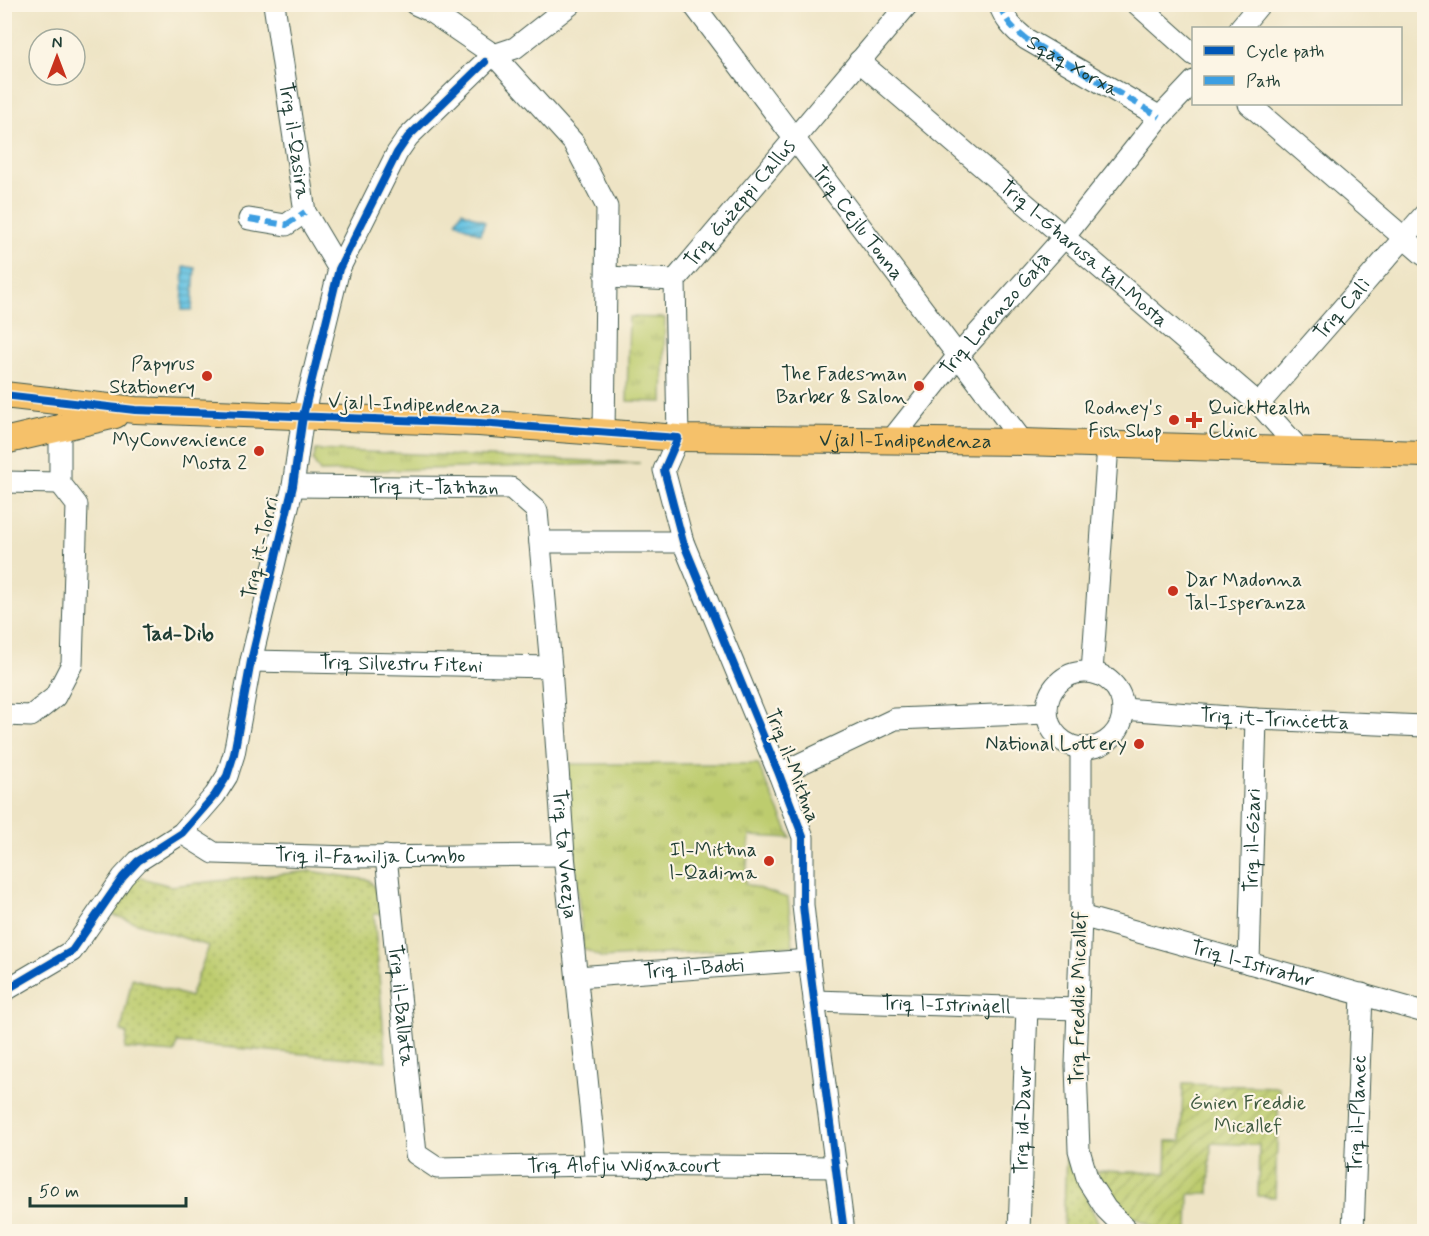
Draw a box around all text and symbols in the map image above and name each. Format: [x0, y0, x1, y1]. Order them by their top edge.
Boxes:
north arrow [27, 27, 87, 87]
legend [1192, 27, 1402, 105]
street label: Sqaq Xorxa [1022, 29, 1125, 104]
text: N [52, 33, 62, 54]
text: Cycle path [1246, 40, 1324, 64]
text: Path [1246, 70, 1281, 94]
street label: Triq il-Qasira [272, 80, 317, 202]
street label: Triq Ġużeppi Callus [678, 133, 802, 273]
street label: Triq Ċejlu Tonna [806, 160, 910, 286]
street label: Triq l-Għarusa tal-Mosta [994, 174, 1174, 334]
street label: Triq Lorenzo Gafà [934, 247, 1057, 382]
street label: Triq Calì [1307, 272, 1376, 346]
place label: Papyrus Stationery [109, 351, 195, 401]
place label: The Fadesman Barber & Salon [776, 361, 907, 411]
marker: Papyrus Stationery [200, 369, 214, 383]
marker: The Fadesman Barber & Salon [912, 379, 926, 393]
street label: Vjal l-Indipendenza [327, 389, 501, 421]
place label: Rodney's Fish Shop [1084, 395, 1162, 445]
place label: QuickHealth Clinic [1208, 395, 1310, 445]
marker: QuickHealth Clinic [1185, 411, 1203, 429]
marker: Rodney's Fish Shop [1167, 413, 1181, 427]
street label: Vjal l-Indipendenza [819, 426, 992, 455]
place label: MyConvenience Mosta 2 [112, 427, 247, 477]
marker: MyConvenience Mosta 2 [252, 444, 266, 458]
street label: Triq it-Taħħan [369, 473, 499, 501]
street label: Triq it-Torri [236, 494, 286, 602]
place label: Dar Madonna Tal-Isperanza [1185, 567, 1306, 617]
marker: Dar Madonna Tal-Isperanza [1166, 584, 1180, 598]
district label: Tad-Dib [142, 620, 214, 648]
street label: Triq Silvestru Fiteni [319, 649, 483, 679]
street label: Triq it-Trinċetta [1199, 701, 1350, 736]
street label: Triq il-Mitħna [758, 705, 826, 827]
place label: National Lottery [985, 731, 1127, 758]
marker: National Lottery [1132, 737, 1146, 751]
street label: Triq ta' Vnezja [546, 788, 584, 920]
street label: Triq il-Gżari [1238, 788, 1268, 892]
place label: Il-Mitħna l-Qadima [670, 837, 758, 887]
street label: Triq il-Familja Cumbo [275, 841, 466, 871]
marker: Il-Mitħna l-Qadima [762, 854, 776, 868]
street label: Triq Freddie Micallef [1064, 911, 1094, 1085]
street label: Triq l-Istiratur [1188, 934, 1317, 994]
street label: Triq il-Ballata [381, 943, 421, 1068]
street label: Triq il-Bdoti [643, 951, 745, 986]
street label: Triq l-Istrinġell [881, 990, 1011, 1020]
street label: Triq il-Planeċ [1342, 1055, 1373, 1173]
street label: Triq id-Dawr [1008, 1065, 1038, 1175]
park label: Ġnien Freddie Micallef [1190, 1090, 1306, 1140]
street label: Triq Alofju Wignacourt [527, 1151, 721, 1181]
scale bar [30, 1170, 186, 1208]
text: 50 m [39, 1180, 79, 1204]

